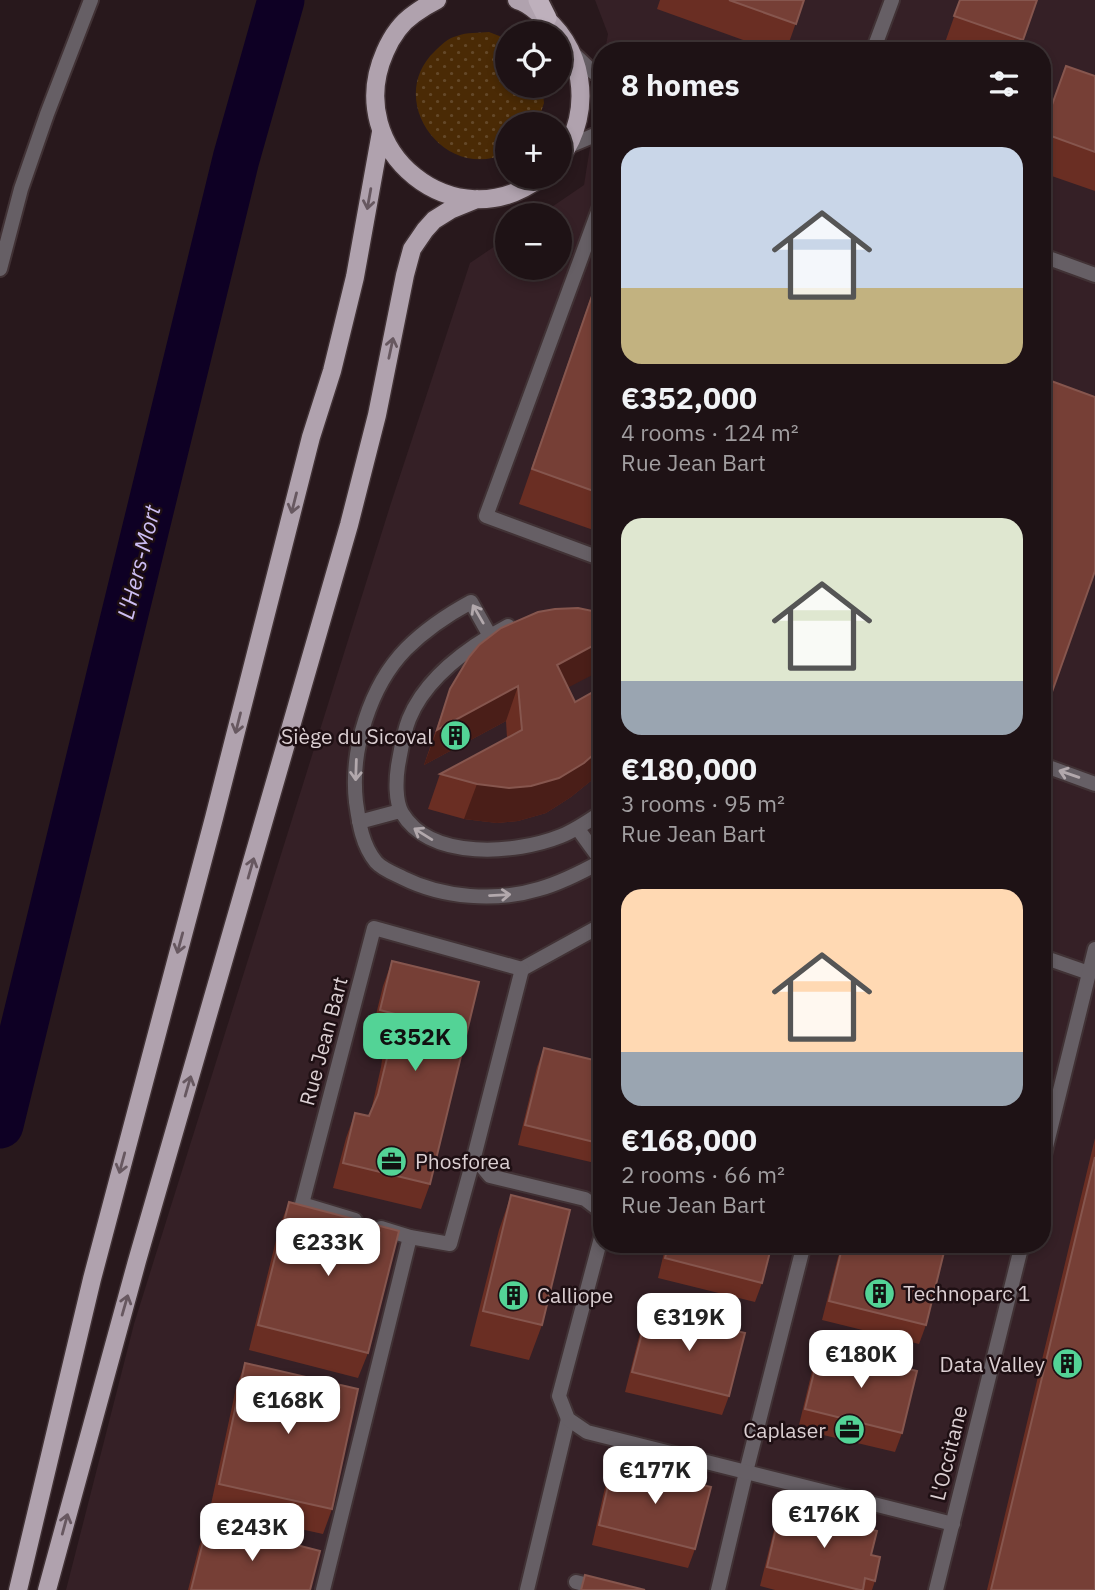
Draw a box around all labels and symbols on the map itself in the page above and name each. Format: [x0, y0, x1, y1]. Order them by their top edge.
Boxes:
one-way arrow [362, 187, 375, 210]
one-way arrow [385, 337, 399, 360]
one-way arrow [287, 491, 300, 514]
water label: L'Hers-Mort [109, 501, 167, 622]
one-way arrow [471, 604, 485, 624]
one-way arrow [231, 711, 244, 734]
building icon: Siège du Sicoval [439, 719, 473, 753]
place label: Siège du Sicoval [281, 722, 433, 750]
one-way arrow [349, 758, 362, 781]
one-way arrow [1058, 767, 1080, 780]
one-way arrow [414, 826, 434, 840]
one-way arrow [246, 857, 259, 879]
one-way arrow [488, 888, 511, 901]
one-way arrow [173, 931, 186, 954]
street label: Rue Jean Bart [292, 973, 354, 1109]
pin: €352K [366, 1014, 464, 1073]
one-way arrow [182, 1075, 195, 1097]
office icon: Phosforea [375, 1144, 409, 1178]
place label: Phosforea [415, 1147, 510, 1175]
one-way arrow [115, 1151, 128, 1174]
pin: €233K [279, 1218, 377, 1278]
building icon: Technoparc 1 [863, 1276, 897, 1310]
building icon: Calliope [497, 1278, 531, 1312]
place label: Technoparc 1 [903, 1279, 1030, 1307]
place label: Calliope [537, 1281, 613, 1309]
one-way arrow [119, 1294, 132, 1317]
pin: €319K [640, 1294, 738, 1353]
pin: €180K [812, 1330, 910, 1390]
building icon: Data Valley [1051, 1347, 1085, 1381]
place label: Data Valley [940, 1350, 1046, 1378]
pin: €168K [239, 1376, 337, 1436]
street label: L'Occitane [923, 1403, 973, 1503]
office icon: Caplaser [832, 1413, 866, 1447]
place label: Caplaser [743, 1416, 826, 1444]
pin: €177K [606, 1446, 704, 1506]
pin: €176K [775, 1490, 873, 1550]
pin: €243K [203, 1504, 301, 1563]
one-way arrow [59, 1513, 72, 1535]

